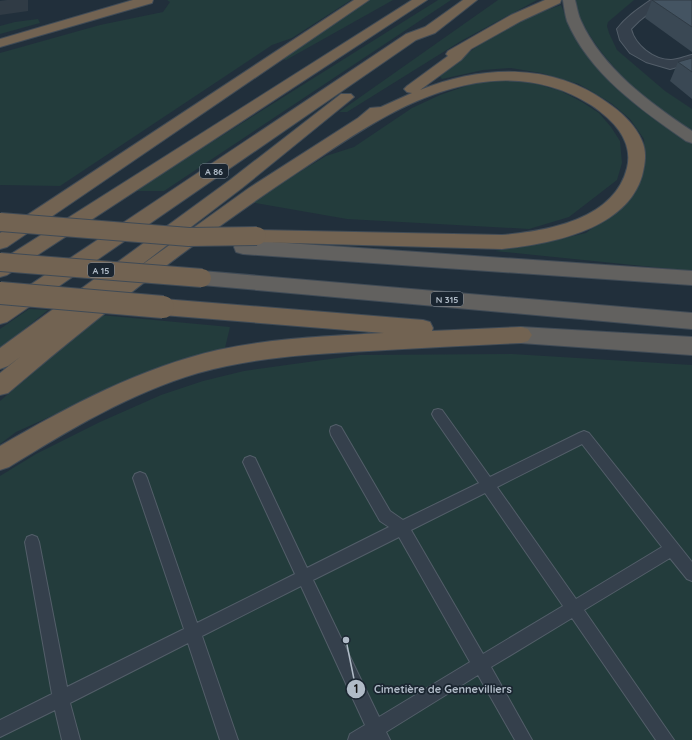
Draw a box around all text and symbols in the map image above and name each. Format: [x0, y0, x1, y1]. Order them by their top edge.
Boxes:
road number: A 86 [200, 164, 228, 178]
road number: A 15 [88, 263, 114, 277]
road number: N 315 [431, 292, 463, 306]
callout: Cimetière de Gennevilliers [346, 677, 520, 700]
text: 1 [354, 681, 358, 696]
text: Cimetière de Gennevilliers [374, 682, 512, 696]

